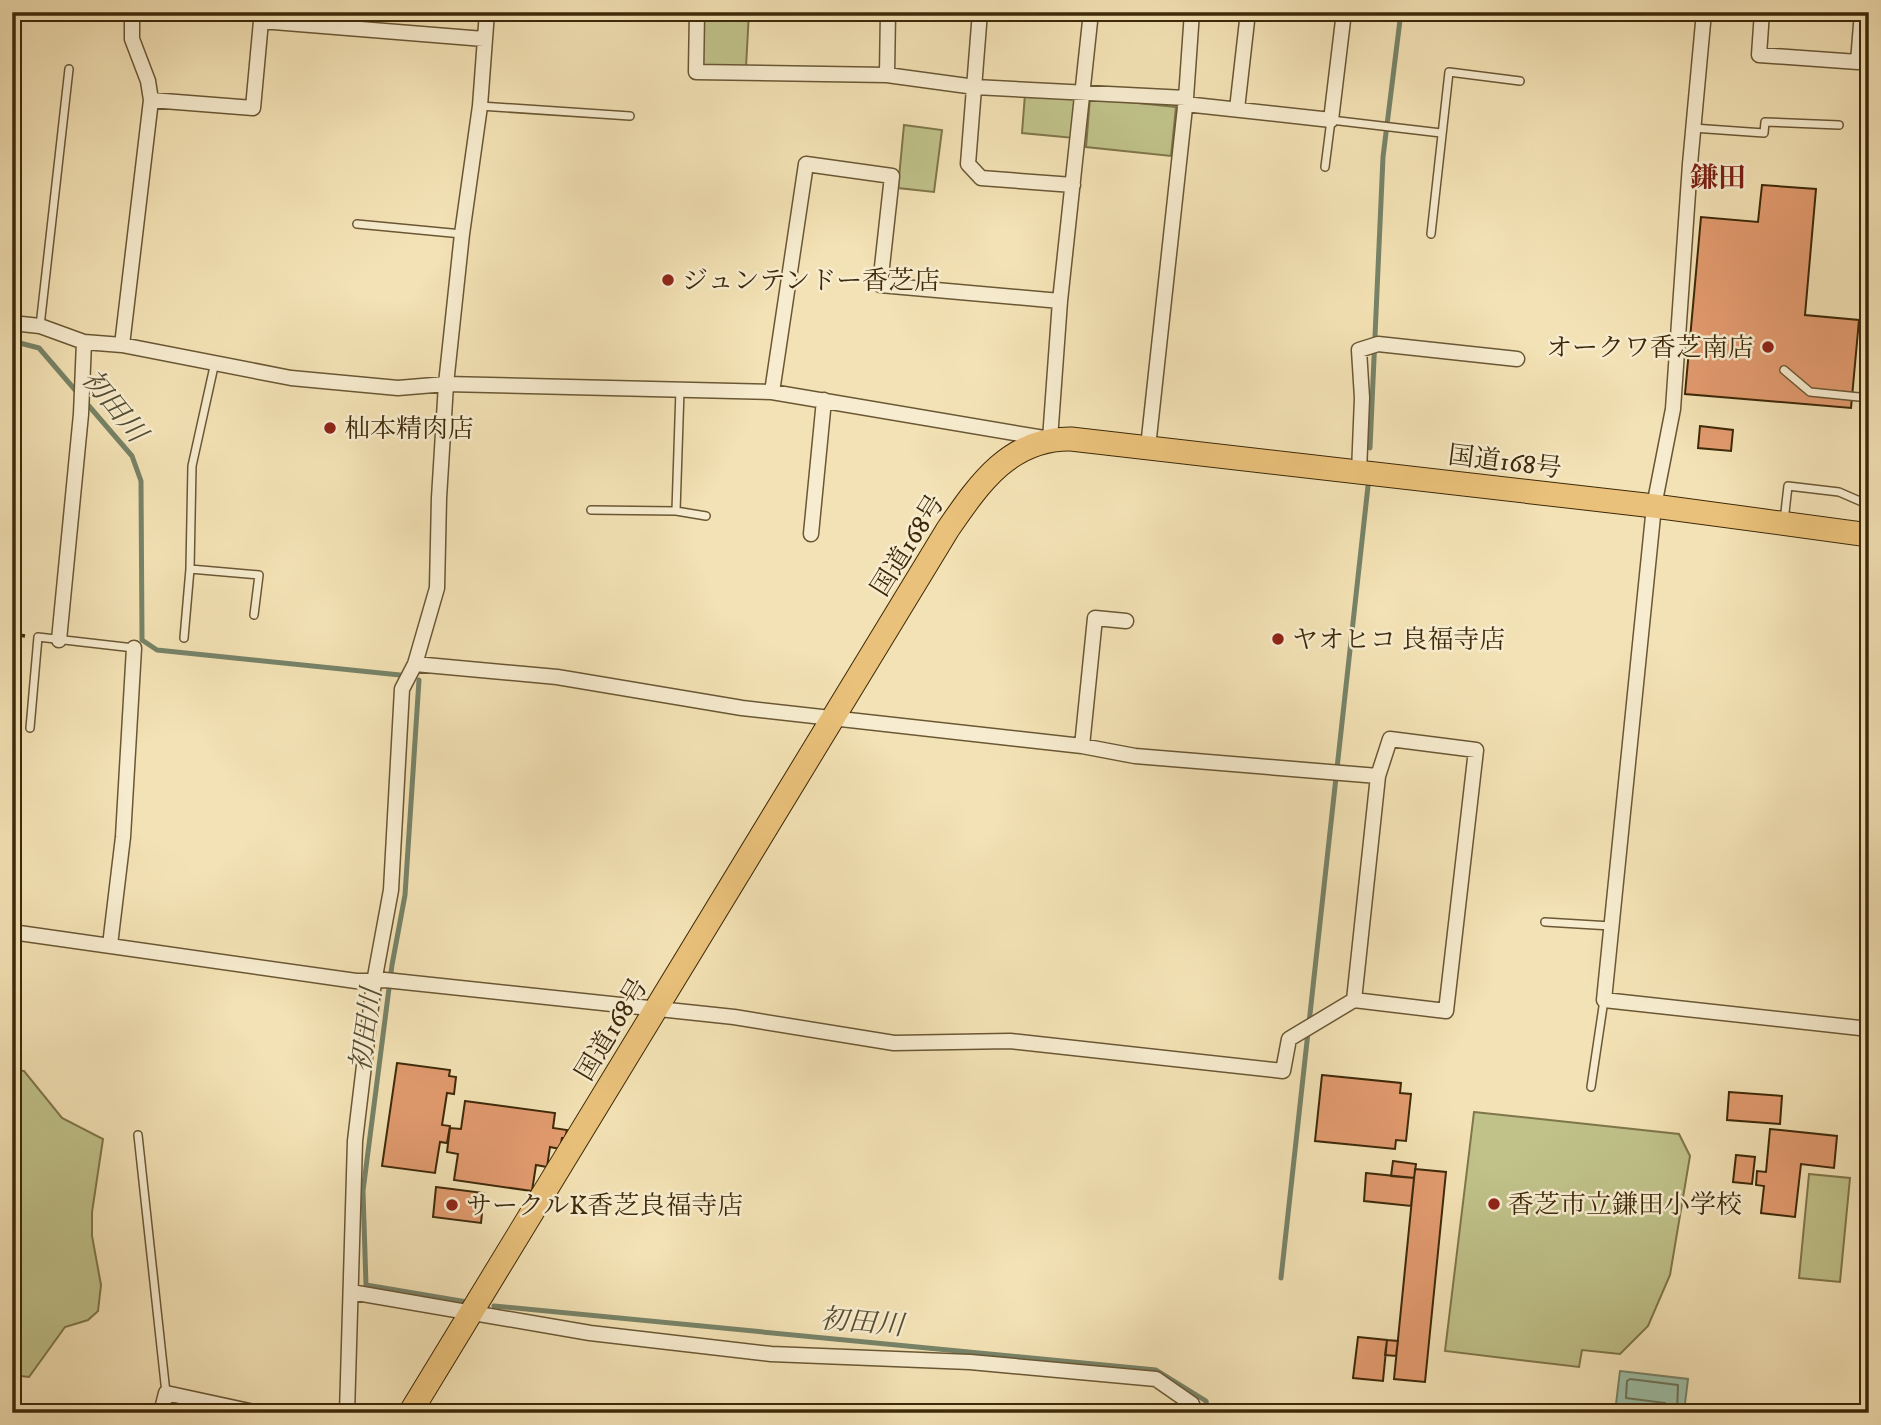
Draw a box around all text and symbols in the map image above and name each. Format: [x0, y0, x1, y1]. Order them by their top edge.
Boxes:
district label: 鎌田 [1690, 161, 1746, 196]
place label: ジュンテンドー香芝店 [682, 265, 940, 298]
marker: ジュンテンドー香芝店 [660, 272, 676, 288]
place label: オークワ香芝南店 [1546, 332, 1754, 365]
marker: オークワ香芝南店 [1760, 339, 1776, 355]
water label: 初田川 [74, 362, 156, 452]
place label: 杣本精肉店 [344, 413, 474, 446]
marker: 杣本精肉店 [322, 420, 338, 436]
street label: 国道168号 [1446, 439, 1563, 486]
street label: 国道168号 [864, 489, 952, 603]
place label: ヤオヒコ 良福寺店 [1292, 624, 1506, 657]
marker: ヤオヒコ 良福寺店 [1270, 631, 1286, 647]
street label: 国道168号 [569, 972, 656, 1087]
water label: 初田川 [343, 983, 390, 1074]
place label: 香芝市立鎌田小学校 [1508, 1189, 1742, 1222]
place label: サークルK香芝良福寺店 [466, 1190, 744, 1223]
marker: 香芝市立鎌田小学校 [1486, 1196, 1502, 1212]
marker: サークルK香芝良福寺店 [444, 1197, 460, 1213]
water label: 初田川 [818, 1301, 908, 1344]

